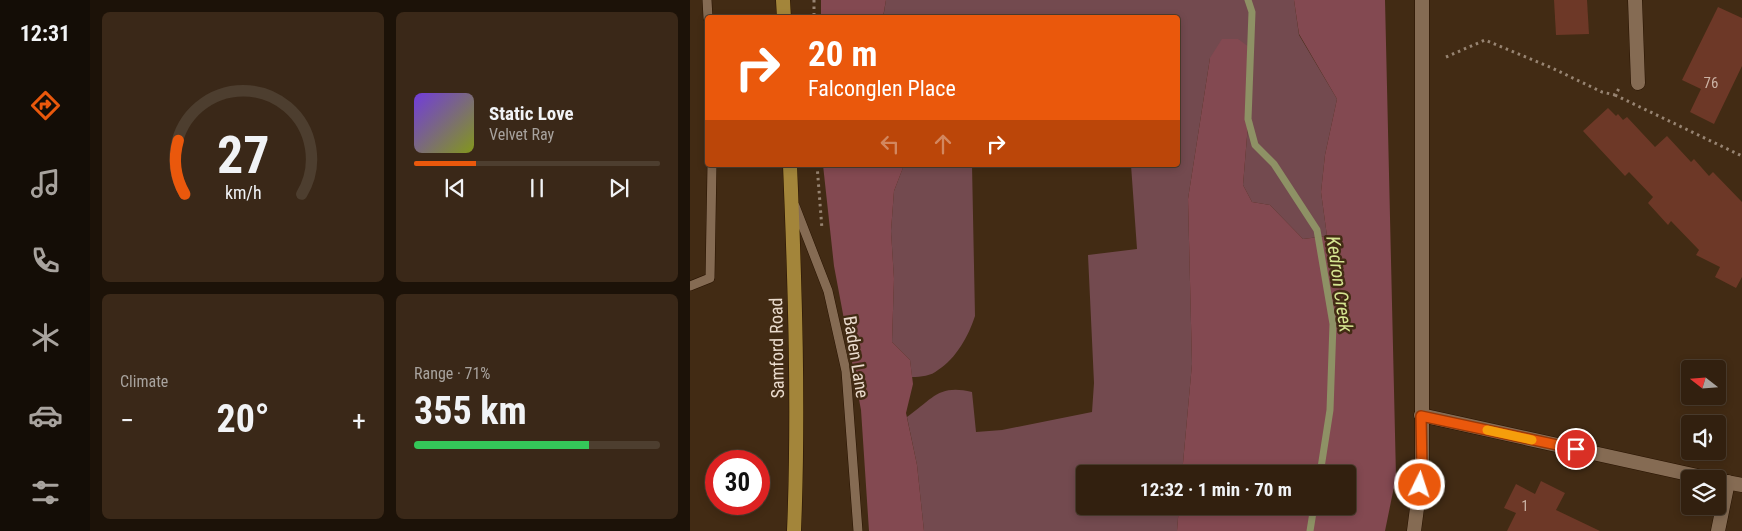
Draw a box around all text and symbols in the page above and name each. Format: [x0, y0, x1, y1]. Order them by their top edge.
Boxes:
text: 12:31 [20, 21, 70, 46]
text: 20 m [808, 34, 877, 75]
icon: right [725, 35, 790, 100]
house number: 76 [1704, 74, 1718, 92]
text: Falconglen Place [808, 76, 956, 101]
icon: directions [28, 88, 63, 123]
text: Static Love [489, 102, 574, 125]
text: 27 [217, 125, 269, 186]
text: Velvet Ray [489, 125, 554, 144]
icon: left [876, 130, 904, 158]
icon: ahead [929, 130, 957, 158]
icon: right [982, 130, 1010, 158]
icon: music [28, 166, 63, 201]
icon: previous [441, 174, 469, 202]
icon: pause [523, 174, 551, 202]
icon: next [605, 174, 633, 202]
text: km/h [225, 182, 261, 203]
water label: Kedron Creek [1321, 234, 1358, 334]
icon: phone [28, 243, 63, 278]
street label: Samford Road [765, 297, 788, 399]
street label: Baden Lane [840, 314, 873, 400]
icon: climate [28, 320, 63, 355]
north arrow [1681, 360, 1726, 405]
map controls [1681, 360, 1726, 515]
text: Range · 71% [414, 364, 490, 383]
text: Climate [120, 372, 168, 391]
text: 355 km [414, 389, 527, 433]
text: 20° [216, 397, 270, 441]
icon: car [28, 398, 63, 433]
text: − [120, 404, 134, 437]
text: + [352, 404, 366, 437]
button: sound [1681, 415, 1726, 460]
pin [1555, 428, 1597, 470]
icon: arrive [1562, 435, 1590, 463]
speed limit sign: 30 [705, 450, 770, 515]
position arrow [1393, 458, 1445, 510]
button: layers [1681, 470, 1726, 515]
icon: filters [28, 475, 63, 510]
text: 12:32 · 1 min · 70 m [1140, 478, 1292, 501]
house number: 1 [1521, 497, 1529, 515]

